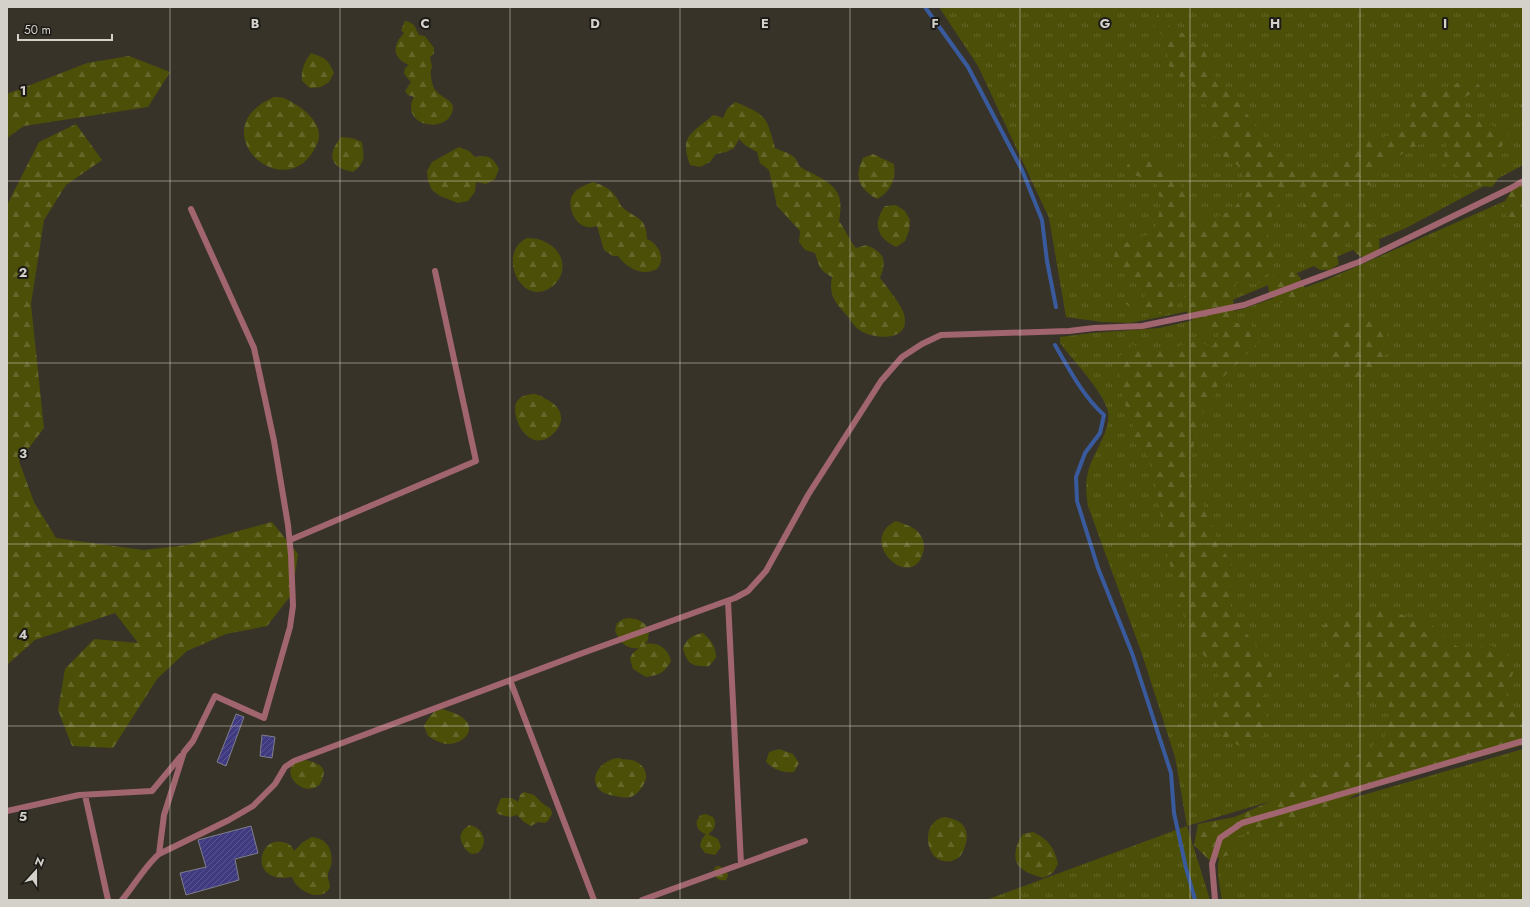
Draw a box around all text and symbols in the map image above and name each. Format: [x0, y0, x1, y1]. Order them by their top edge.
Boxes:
text: B [251, 14, 260, 33]
text: C [420, 14, 430, 33]
text: D [590, 14, 600, 33]
text: E [761, 14, 769, 33]
text: F [931, 14, 939, 33]
text: G [1100, 14, 1111, 33]
text: H [1270, 14, 1280, 33]
text: I [1443, 14, 1447, 33]
scale bar [18, 16, 112, 42]
text: 50 m [24, 21, 51, 39]
text: 1 [20, 81, 26, 100]
text: 2 [19, 263, 27, 282]
text: 3 [19, 444, 27, 463]
text: 4 [18, 625, 28, 644]
text: 5 [19, 807, 27, 826]
north arrow [16, 851, 56, 891]
text: N [33, 853, 47, 871]

